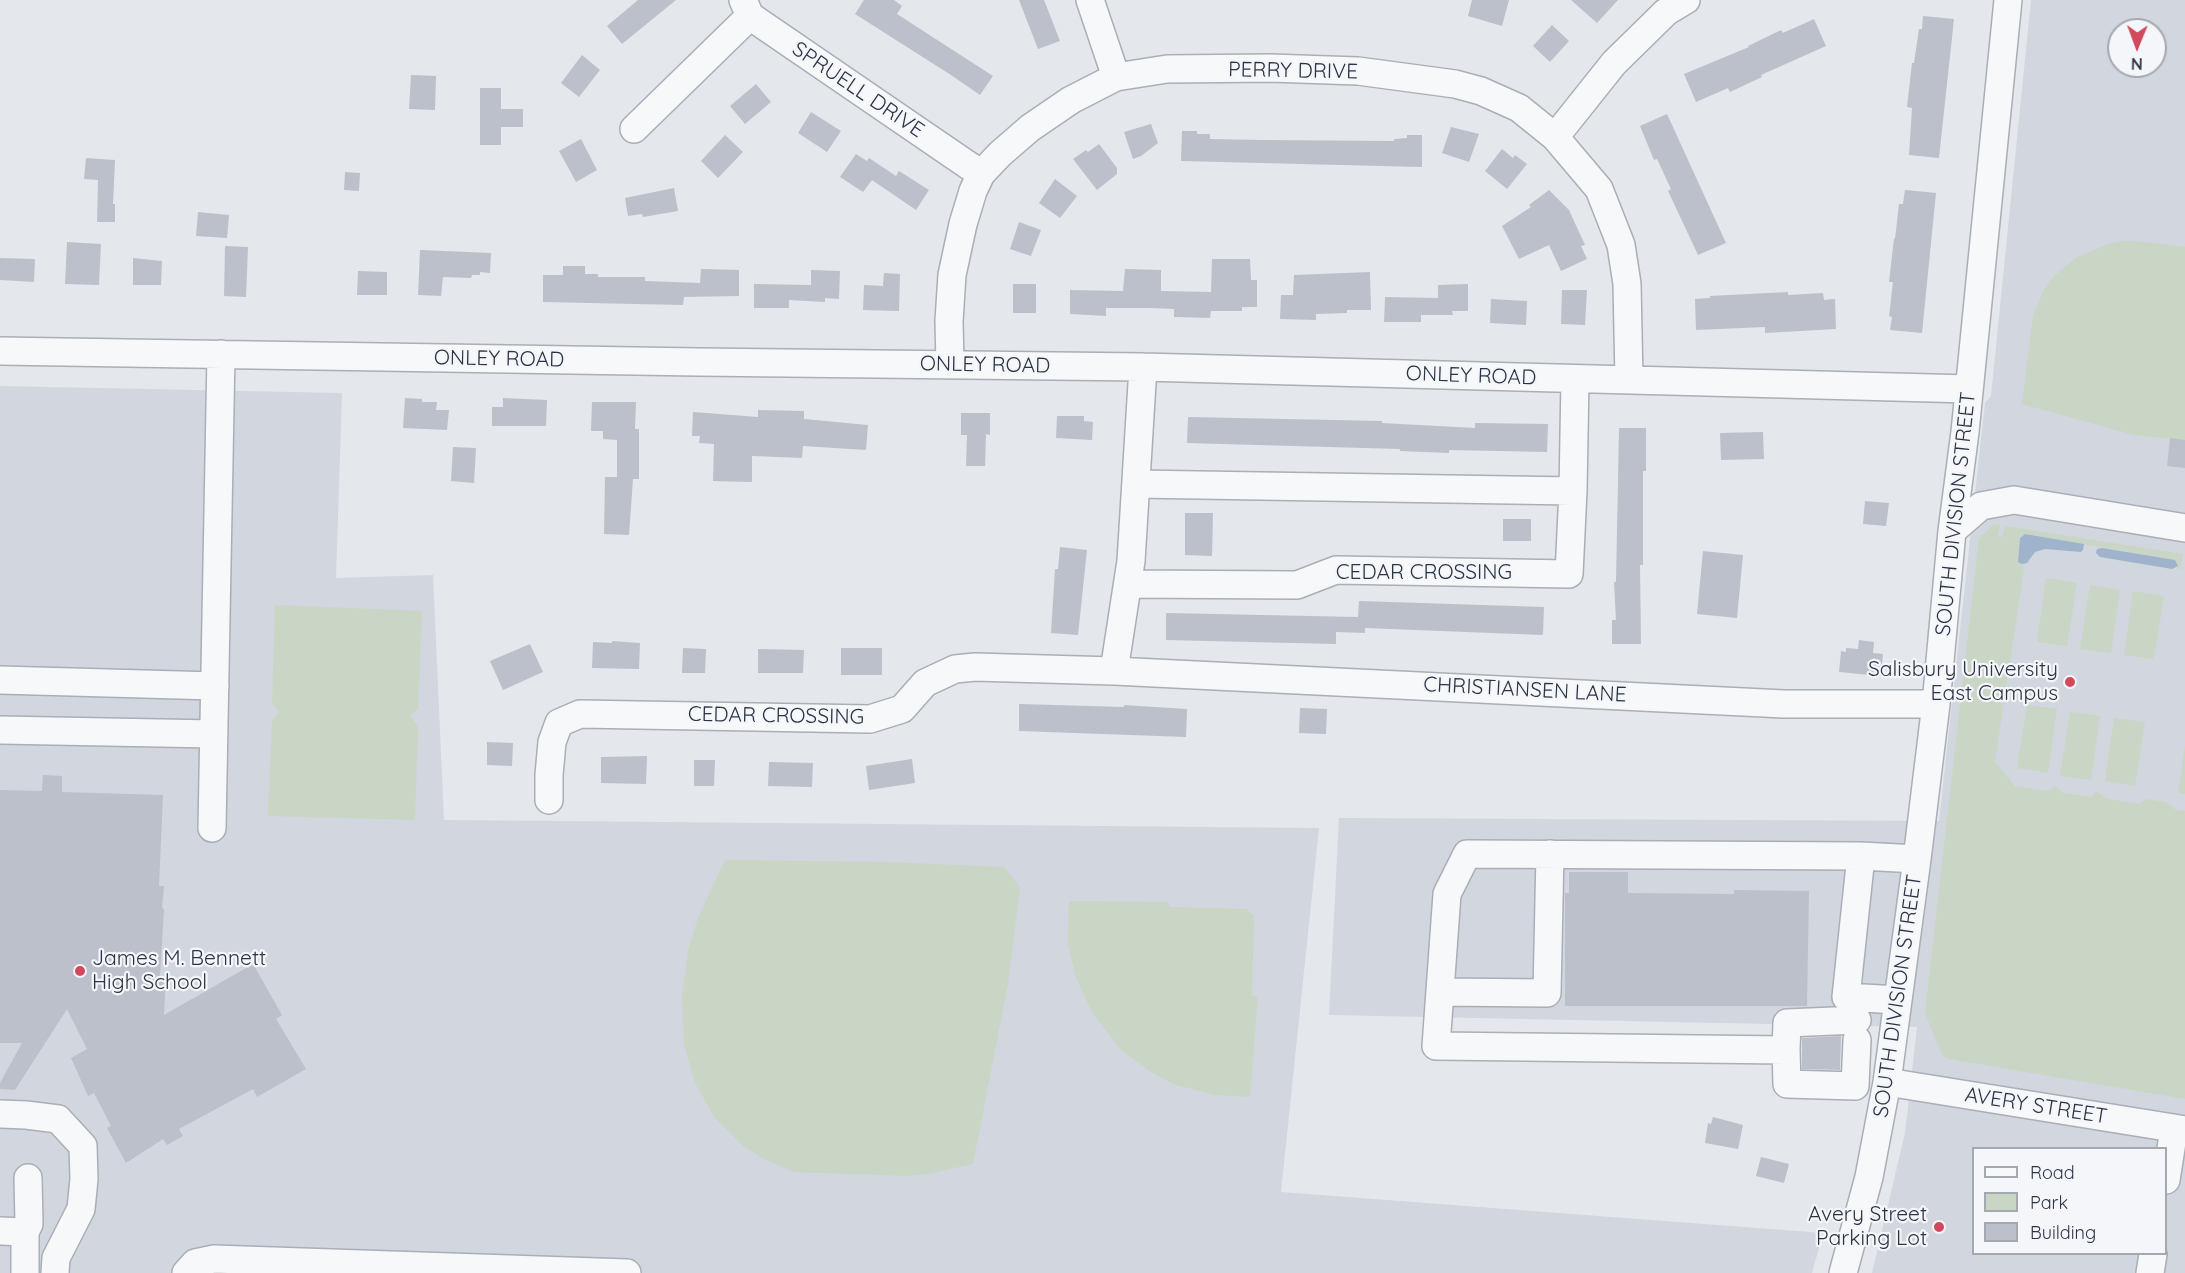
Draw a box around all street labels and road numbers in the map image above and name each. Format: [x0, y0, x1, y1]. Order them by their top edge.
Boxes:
street label: SPRUELL DRIVE [787, 37, 929, 143]
street label: PERRY DRIVE [1228, 57, 1358, 85]
street label: ONLEY ROAD [434, 345, 564, 373]
street label: ONLEY ROAD [920, 351, 1050, 379]
street label: ONLEY ROAD [1405, 361, 1537, 391]
street label: SOUTH DIVISION STREET [1931, 391, 1981, 637]
street label: CEDAR CROSSING [1336, 560, 1512, 586]
street label: CHRISTIANSEN LANE [1423, 672, 1627, 708]
street label: CEDAR CROSSING [688, 702, 864, 730]
street label: SOUTH DIVISION STREET [1868, 873, 1928, 1119]
street label: AVERY STREET [1963, 1082, 2109, 1130]

